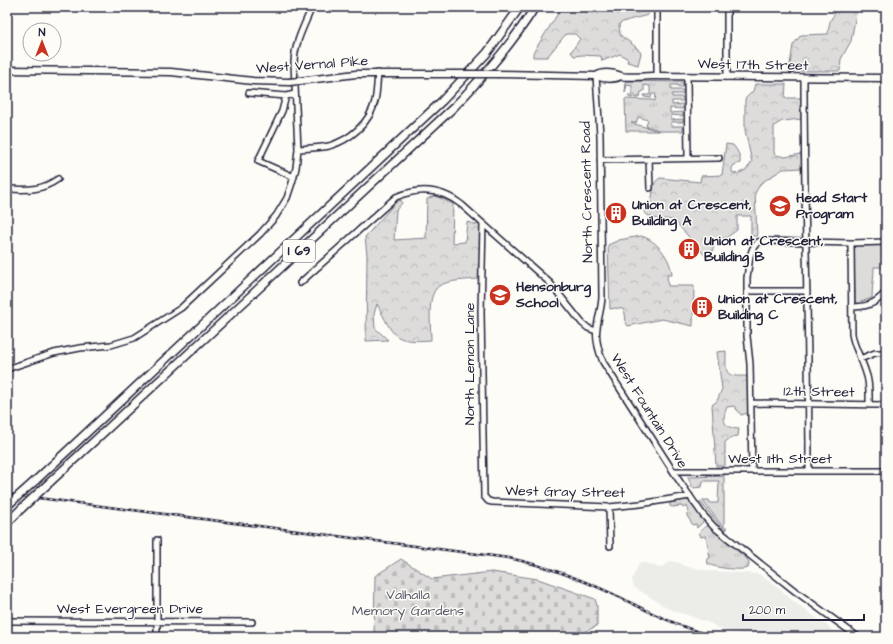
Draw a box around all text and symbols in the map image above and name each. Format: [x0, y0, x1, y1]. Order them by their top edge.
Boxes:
north arrow [22, 22, 62, 62]
text: N [39, 25, 46, 40]
street label: West Vernal Pike [255, 51, 369, 79]
street label: West 17th Street [697, 54, 809, 76]
street label: North Crescent Road [576, 121, 598, 263]
place label: Head Start Program [796, 188, 867, 225]
school or university icon: Head Start Program [767, 193, 793, 219]
place label: Union at Crescent, Building A [632, 195, 752, 232]
building icon: Union at Crescent, Building A [603, 200, 629, 226]
place label: Union at Crescent, Building B [704, 231, 824, 268]
building icon: Union at Crescent, Building B [676, 236, 702, 262]
road number: I 69 [283, 240, 315, 262]
place label: Hensonburg School [515, 277, 592, 313]
school or university icon: Hensonburg School [487, 282, 513, 308]
place label: Union at Crescent, Building C [718, 289, 838, 326]
building icon: Union at Crescent, Building C [689, 294, 715, 320]
street label: North Lemon Lane [460, 302, 480, 425]
street label: West Fountain Drive [606, 350, 693, 473]
street label: 12th Street [783, 381, 855, 403]
street label: West 11th Street [728, 449, 832, 469]
street label: West Gray Street [505, 481, 626, 503]
park label: Valhalla Memory Gardens [352, 585, 464, 621]
scale bar [743, 596, 864, 622]
street label: West Evergreen Drive [57, 599, 204, 619]
text: 200 m [749, 602, 786, 619]

